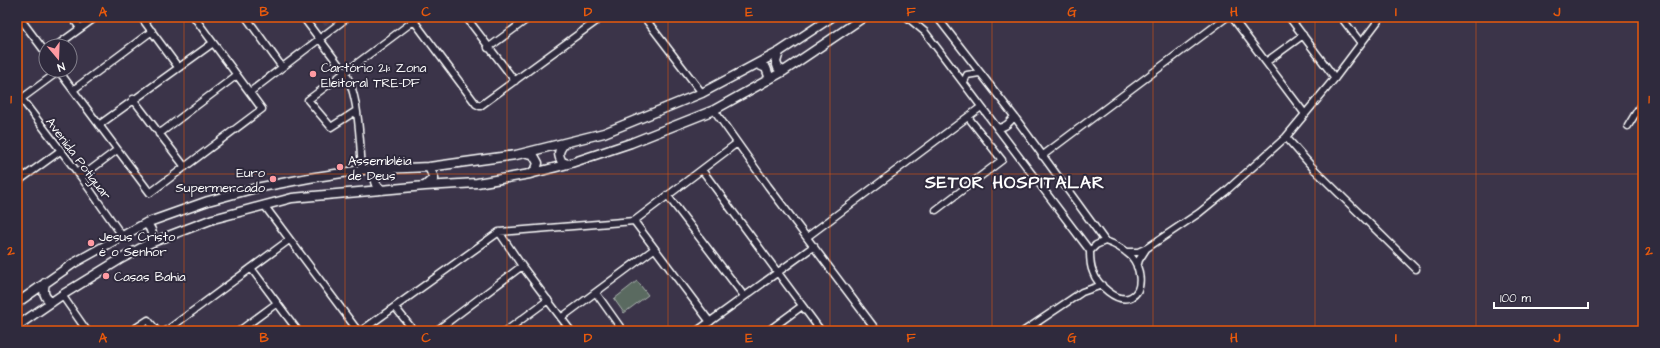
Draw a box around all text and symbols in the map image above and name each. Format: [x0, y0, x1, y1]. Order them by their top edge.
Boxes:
text: A [99, 3, 108, 21]
text: B [259, 3, 269, 21]
text: C [421, 3, 431, 21]
text: D [584, 3, 593, 21]
text: E [745, 3, 753, 21]
text: F [906, 3, 916, 21]
text: G [1067, 3, 1077, 21]
text: H [1230, 3, 1238, 21]
text: I [1395, 3, 1397, 21]
text: J [1553, 3, 1561, 21]
north arrow [38, 38, 78, 78]
text: N [55, 59, 67, 75]
place label: Cartório 21ª Zona Eleitoral TRE-DF [321, 59, 427, 92]
marker: Cartório 21ª Zona Eleitoral TRE-DF [308, 69, 318, 79]
text: 1 [10, 90, 12, 108]
text: 1 [1648, 90, 1650, 108]
street label: Avenida Potiguar [40, 114, 115, 204]
place label: Assembléia de Deus [348, 152, 412, 185]
marker: Assembléia de Deus [335, 162, 345, 172]
place label: Euro Supermercado [175, 164, 266, 197]
district label: SETOR HOSPITALAR [924, 171, 1105, 195]
marker: Euro Supermercado [268, 174, 278, 184]
place label: Jesus Cristo é o Senhor [99, 228, 176, 261]
marker: Jesus Cristo é o Senhor [86, 238, 96, 248]
text: 2 [6, 242, 15, 260]
text: 2 [1644, 242, 1653, 260]
place label: Casas Bahia [114, 268, 186, 286]
marker: Casas Bahia [101, 271, 111, 281]
scale bar [1494, 284, 1588, 310]
text: 100 m [1500, 290, 1531, 307]
text: A [99, 329, 108, 347]
text: B [259, 329, 269, 347]
text: C [421, 329, 431, 347]
text: D [584, 329, 593, 347]
text: E [745, 329, 753, 347]
text: F [906, 329, 916, 347]
text: G [1067, 329, 1077, 347]
text: H [1230, 329, 1238, 347]
text: I [1395, 329, 1397, 347]
text: J [1553, 329, 1561, 347]

